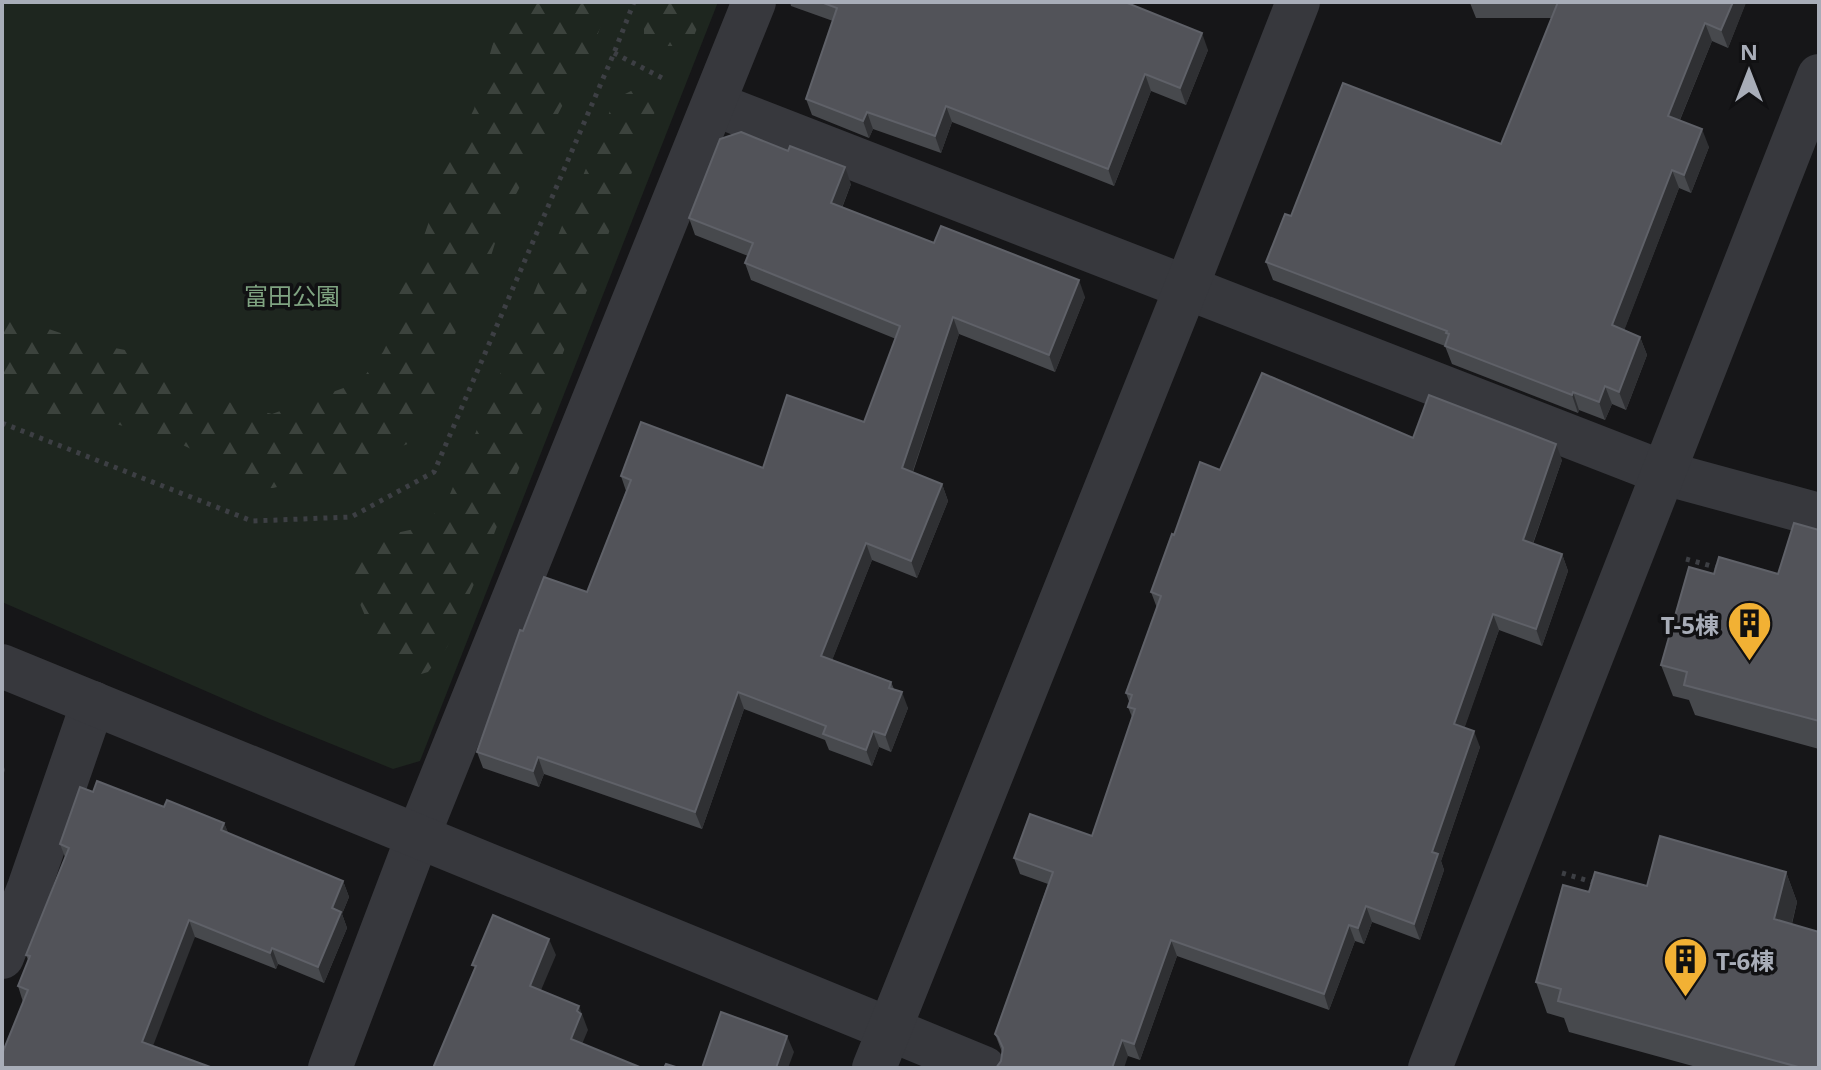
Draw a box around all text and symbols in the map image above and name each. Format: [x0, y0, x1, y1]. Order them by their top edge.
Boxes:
north arrow [1709, 32, 1789, 112]
text: N [1740, 36, 1758, 66]
park label: 富田公園 [244, 279, 340, 312]
building icon: T-5棟 [1726, 600, 1774, 663]
place label: T-5棟 [1661, 608, 1719, 641]
building icon: T-6棟 [1661, 936, 1709, 999]
place label: T-6棟 [1716, 944, 1774, 977]

